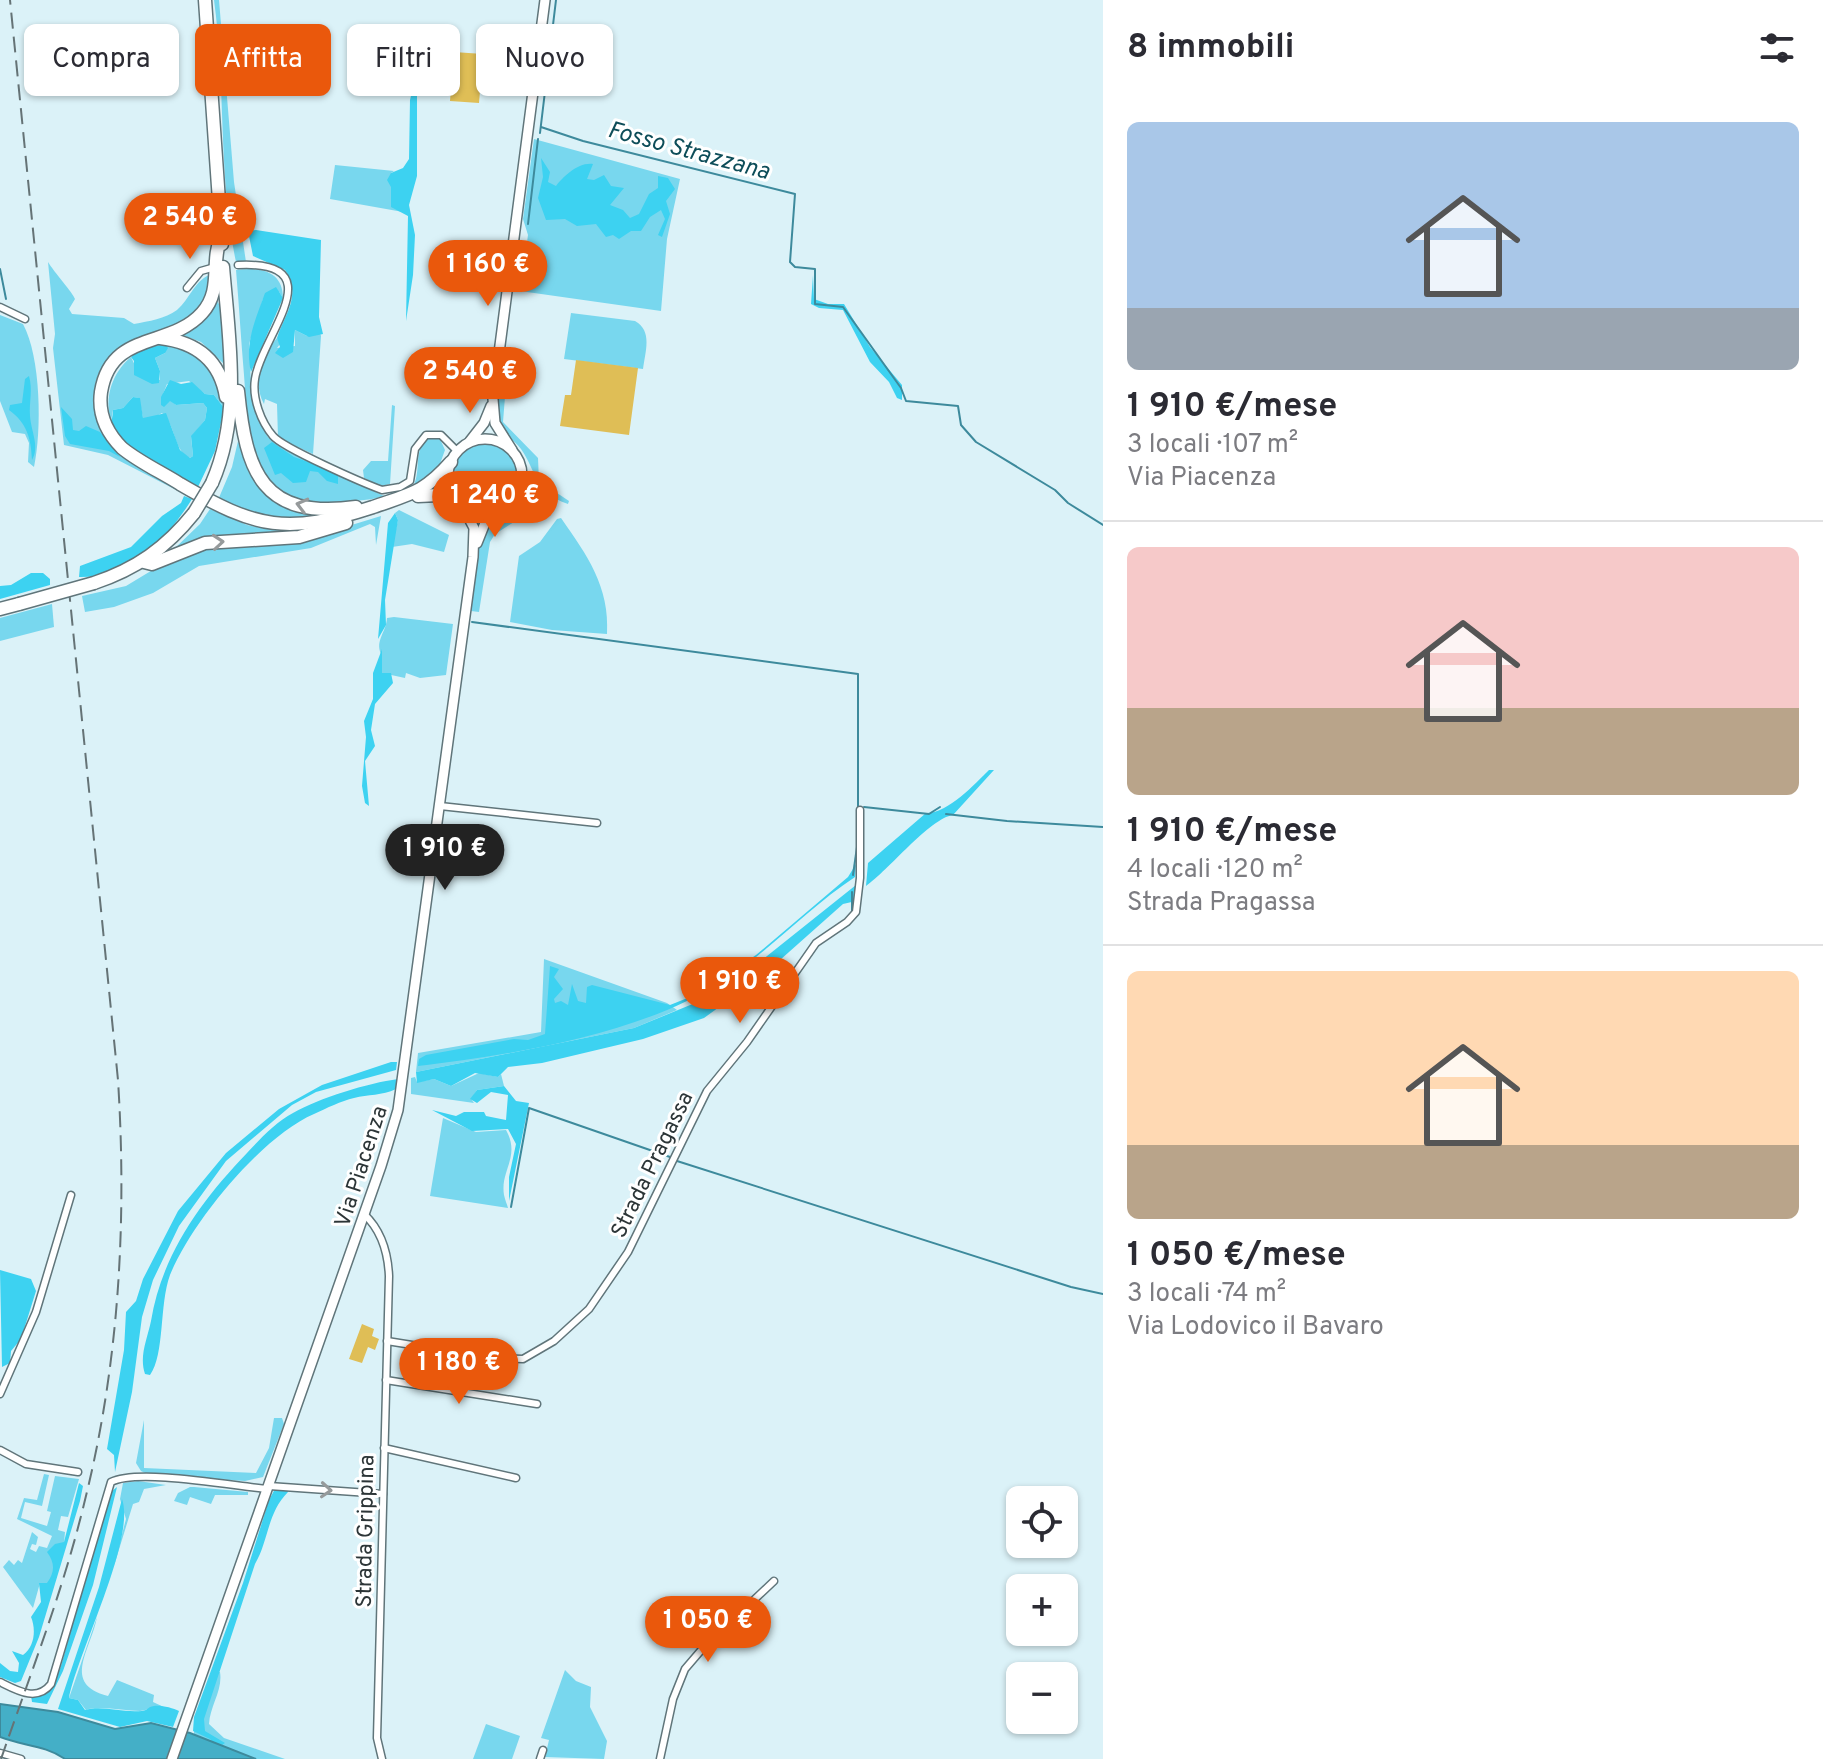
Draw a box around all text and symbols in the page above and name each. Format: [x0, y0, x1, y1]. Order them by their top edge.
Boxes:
chip: Compra [24, 24, 179, 96]
chip: Affitta [195, 24, 331, 96]
chip: Filtri [347, 24, 460, 96]
chip: Nuovo [476, 24, 613, 96]
icon: filters [1755, 26, 1799, 70]
text: 8 immobili [1127, 27, 1294, 70]
water label: Fosso Strazzana [604, 116, 773, 188]
icon: home [1391, 174, 1535, 318]
pin: 2 540 € [116, 193, 264, 261]
text: 2 540 € [142, 202, 238, 235]
pin: 1 160 € [414, 240, 562, 308]
text: 1 160 € [446, 249, 530, 282]
pin: 2 540 € [396, 347, 544, 415]
text: 2 540 € [422, 356, 518, 389]
text: 1 910 €/mese [1127, 386, 1337, 429]
text: 3 locali · 107 m² [1127, 429, 1298, 462]
text: Via Piacenza [1127, 462, 1276, 495]
pin: 1 240 € [421, 471, 569, 539]
text: 1 240 € [450, 480, 540, 513]
one-way arrow [296, 498, 309, 514]
one-way arrow [212, 534, 225, 551]
icon: home [1391, 599, 1535, 743]
text: 1 910 €/mese [1127, 811, 1337, 854]
pin: 1 910 € [371, 824, 519, 892]
text: 1 910 € [403, 833, 487, 866]
text: 4 locali · 120 m² [1127, 854, 1303, 887]
text: Strada Pragassa [1127, 887, 1316, 920]
pin: 1 910 € [666, 957, 814, 1025]
text: 1 910 € [698, 966, 782, 999]
icon: home [1391, 1023, 1535, 1167]
street label: Strada Pragassa [606, 1087, 700, 1243]
street label: Via Piacenza [330, 1103, 395, 1231]
text: 1 050 €/mese [1127, 1235, 1346, 1278]
text: 3 locali · 74 m² [1127, 1278, 1286, 1311]
text: Via Lodovico il Bavaro [1127, 1311, 1384, 1344]
pin: 1 180 € [385, 1338, 533, 1406]
text: 1 180 € [417, 1347, 501, 1380]
street label: Strada Grippina [352, 1454, 381, 1608]
one-way arrow [320, 1481, 333, 1498]
map controls [1006, 1486, 1078, 1734]
button: locate [1006, 1486, 1078, 1558]
button: + [1006, 1574, 1078, 1646]
pin: 1 050 € [634, 1596, 782, 1664]
text: 1 050 € [663, 1605, 753, 1638]
button: − [1006, 1662, 1078, 1734]

